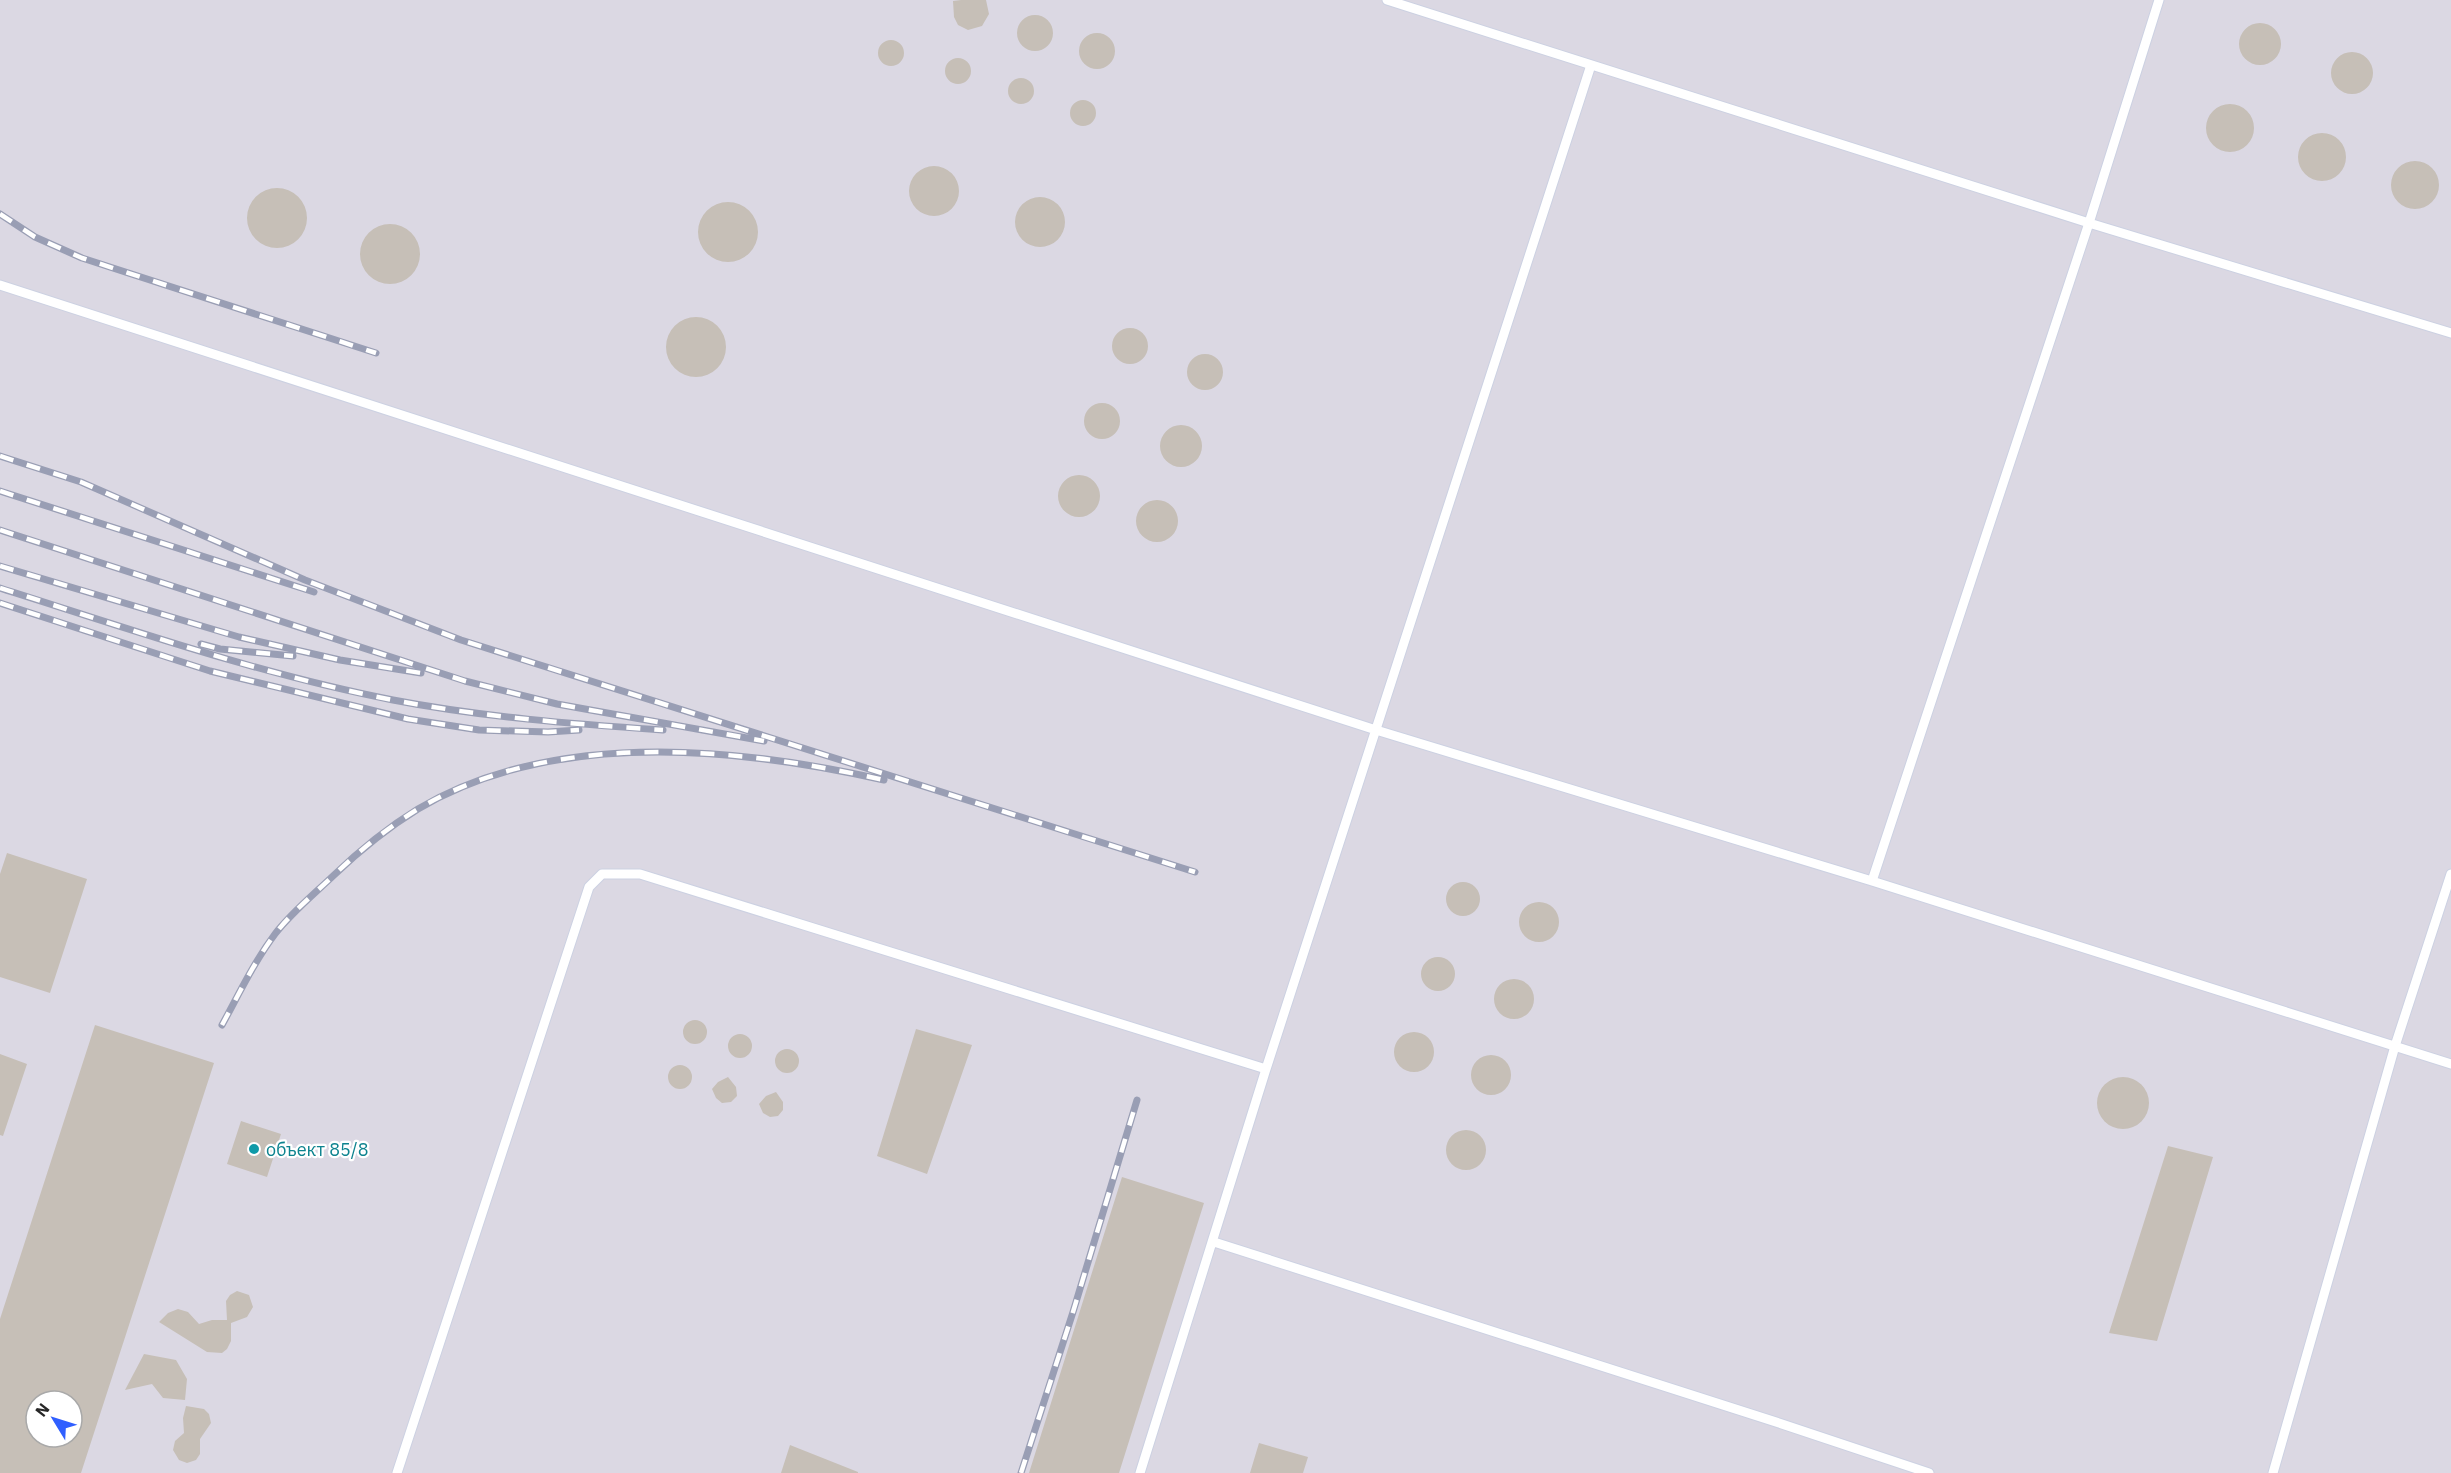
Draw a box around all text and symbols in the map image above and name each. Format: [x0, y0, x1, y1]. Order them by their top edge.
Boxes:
place label: объект 85/8 [266, 1138, 369, 1161]
marker: объект 85/8 [247, 1142, 261, 1156]
north arrow [24, 1389, 84, 1449]
text: N [31, 1399, 54, 1420]

